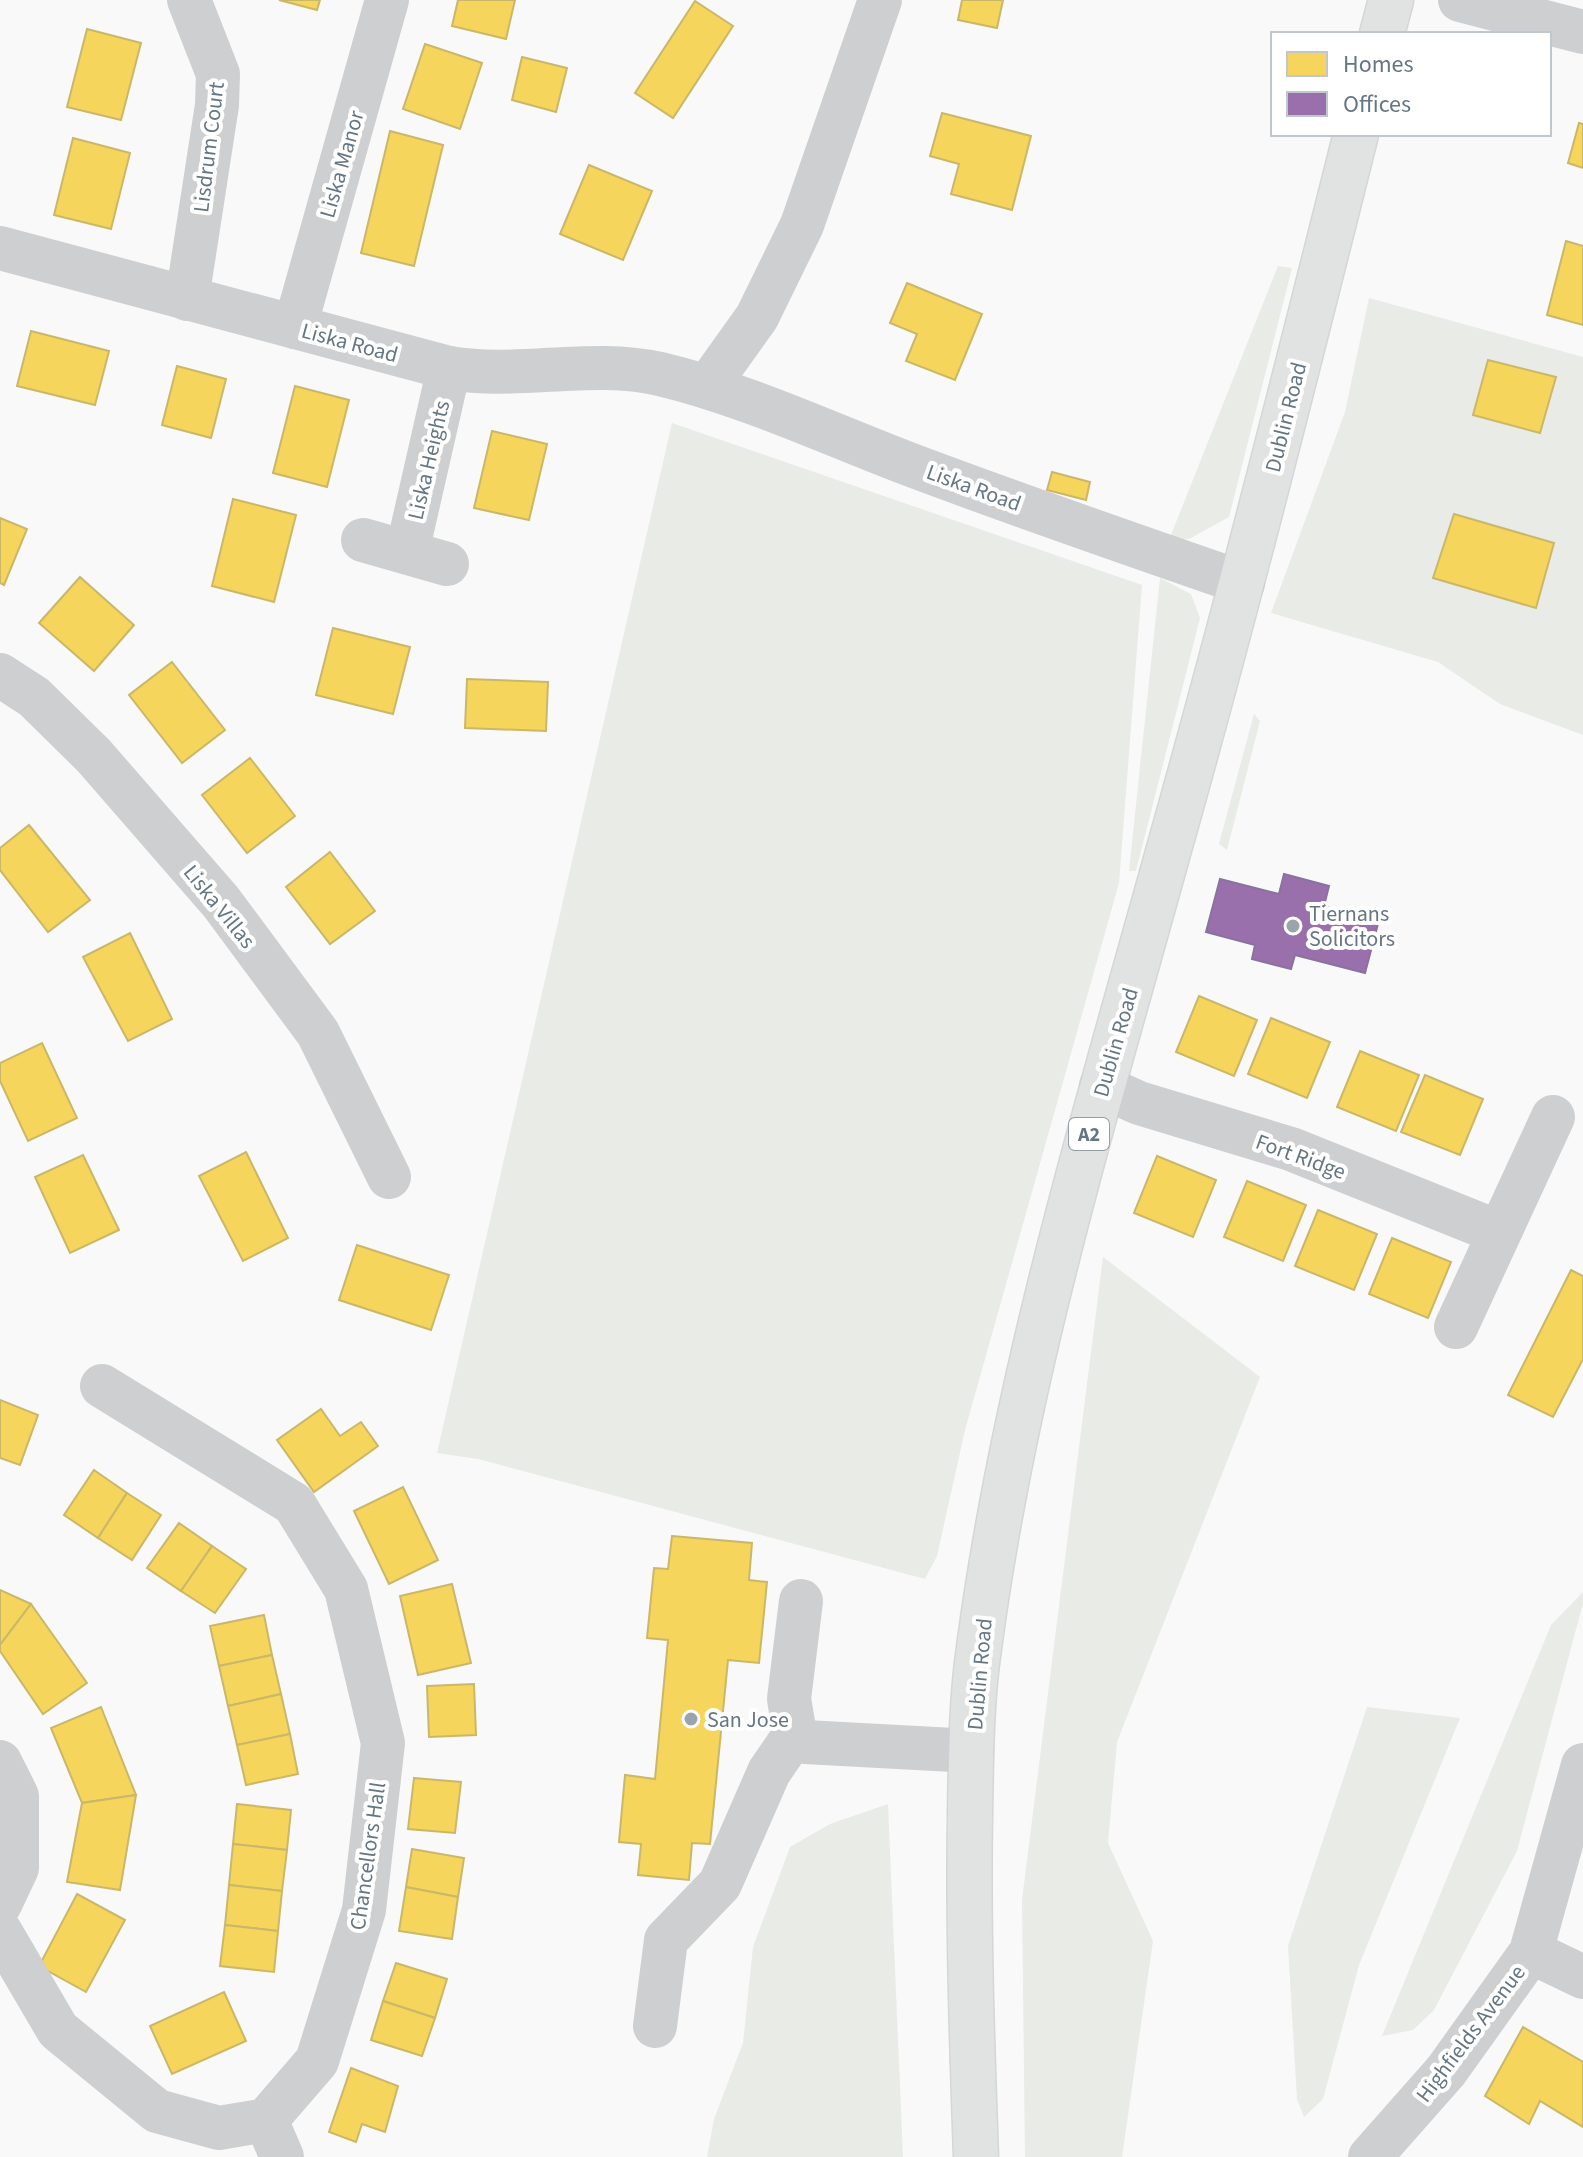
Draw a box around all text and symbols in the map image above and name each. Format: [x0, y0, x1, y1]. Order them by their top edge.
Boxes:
legend [1271, 32, 1551, 136]
text: Homes [1343, 47, 1414, 82]
street label: Lisdrum Court [185, 79, 233, 214]
text: Offices [1343, 87, 1411, 122]
street label: Liska Manor [311, 107, 373, 222]
street label: Liska Road [298, 315, 402, 371]
street label: Dublin Road [1257, 359, 1315, 476]
street label: Liska Heights [400, 397, 458, 523]
street label: Liska Road [922, 456, 1026, 520]
street label: Liska Villas [175, 858, 263, 955]
place label: Tiernans Solicitors [1309, 898, 1395, 955]
marker: Tiernans Solicitors [1284, 917, 1302, 935]
street label: Dublin Road [1085, 984, 1147, 1101]
road number: A2 [1069, 1118, 1109, 1150]
street label: Fort Ridge [1251, 1126, 1350, 1188]
street label: Dublin Road [959, 1617, 1001, 1731]
place label: San Jose [707, 1704, 789, 1736]
marker: San Jose [682, 1710, 700, 1728]
street label: Chancellors Hall [342, 1780, 394, 1932]
street label: Highfields Avenue [1408, 1958, 1533, 2109]

